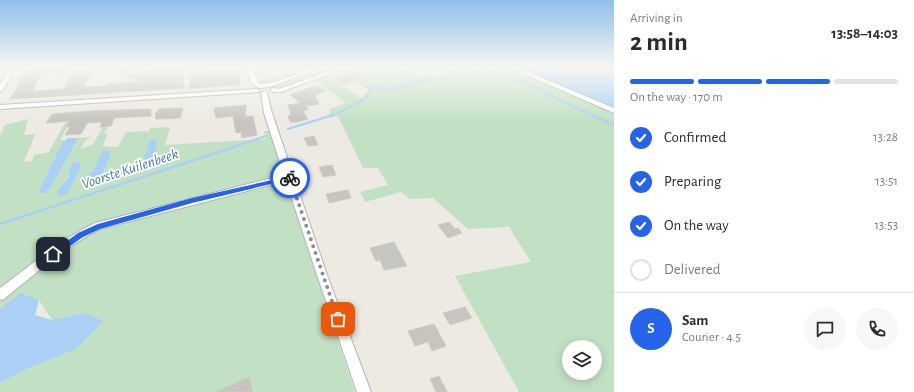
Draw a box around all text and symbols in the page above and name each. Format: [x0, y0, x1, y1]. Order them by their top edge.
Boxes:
text: Arriving in [630, 12, 683, 25]
text: 13:58–14:03 [831, 26, 898, 41]
text: 2 min [630, 29, 688, 55]
text: On the way · 170 m [630, 91, 723, 104]
icon: check [630, 127, 652, 149]
text: Confirmed [664, 130, 726, 145]
text: 13:28 [873, 131, 898, 144]
water label: Voorste Kuilenbeek [80, 146, 180, 192]
courier [270, 158, 310, 198]
icon: bike [279, 167, 301, 189]
icon: check [630, 171, 652, 193]
text: Preparing [664, 174, 721, 189]
text: 13:51 [875, 175, 898, 188]
icon: check [630, 215, 652, 237]
text: On the way [664, 218, 729, 233]
text: 13:53 [874, 219, 898, 232]
pin [36, 237, 70, 271]
icon: home [42, 243, 64, 265]
text: Delivered [664, 262, 721, 277]
pin [321, 302, 355, 336]
icon: bag [327, 308, 349, 330]
button: chat [804, 308, 846, 350]
button: phone [856, 308, 898, 350]
text: Sam [682, 313, 708, 328]
text: S [647, 321, 655, 336]
text: Courier · 4.5 [682, 331, 741, 344]
map controls [562, 340, 602, 380]
button: layers [562, 340, 602, 380]

